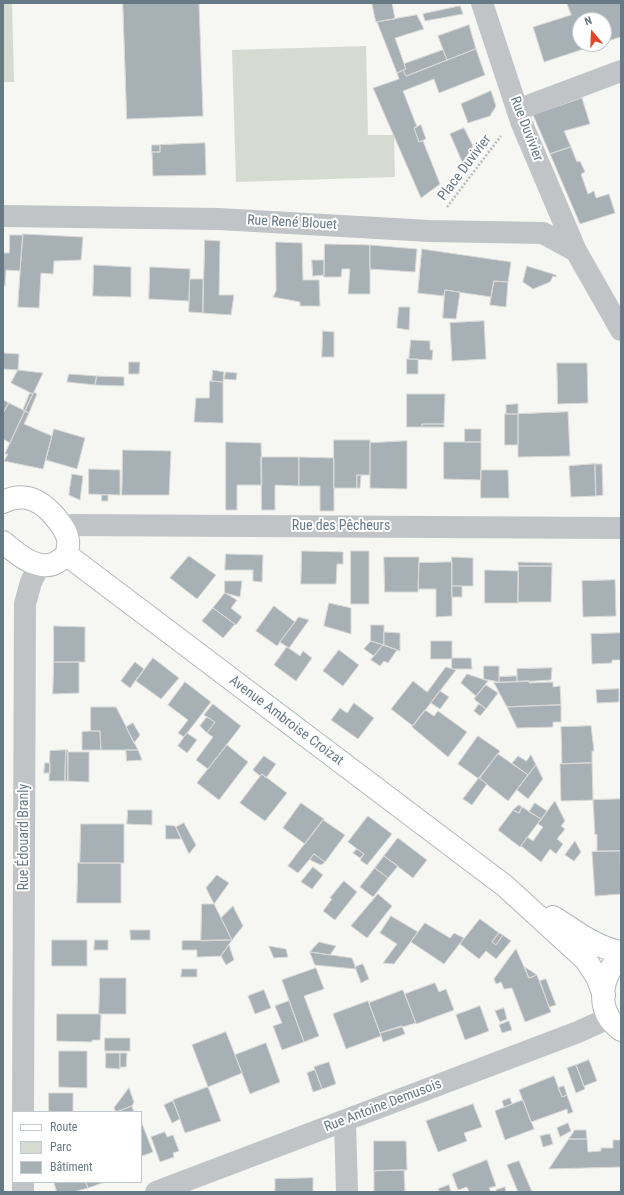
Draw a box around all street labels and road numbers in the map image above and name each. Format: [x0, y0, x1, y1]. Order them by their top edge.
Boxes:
street label: Rue Duvivier [506, 94, 546, 164]
street label: Place Duvivier [435, 132, 495, 204]
street label: Rue René Blouet [247, 212, 337, 234]
street label: Rue des Pêcheurs [292, 518, 390, 534]
street label: Avenue Ambroise Croizat [225, 673, 347, 769]
street label: Rue Édouard Branly [16, 784, 32, 890]
street label: Rue Antoine Demusois [322, 1076, 444, 1136]

